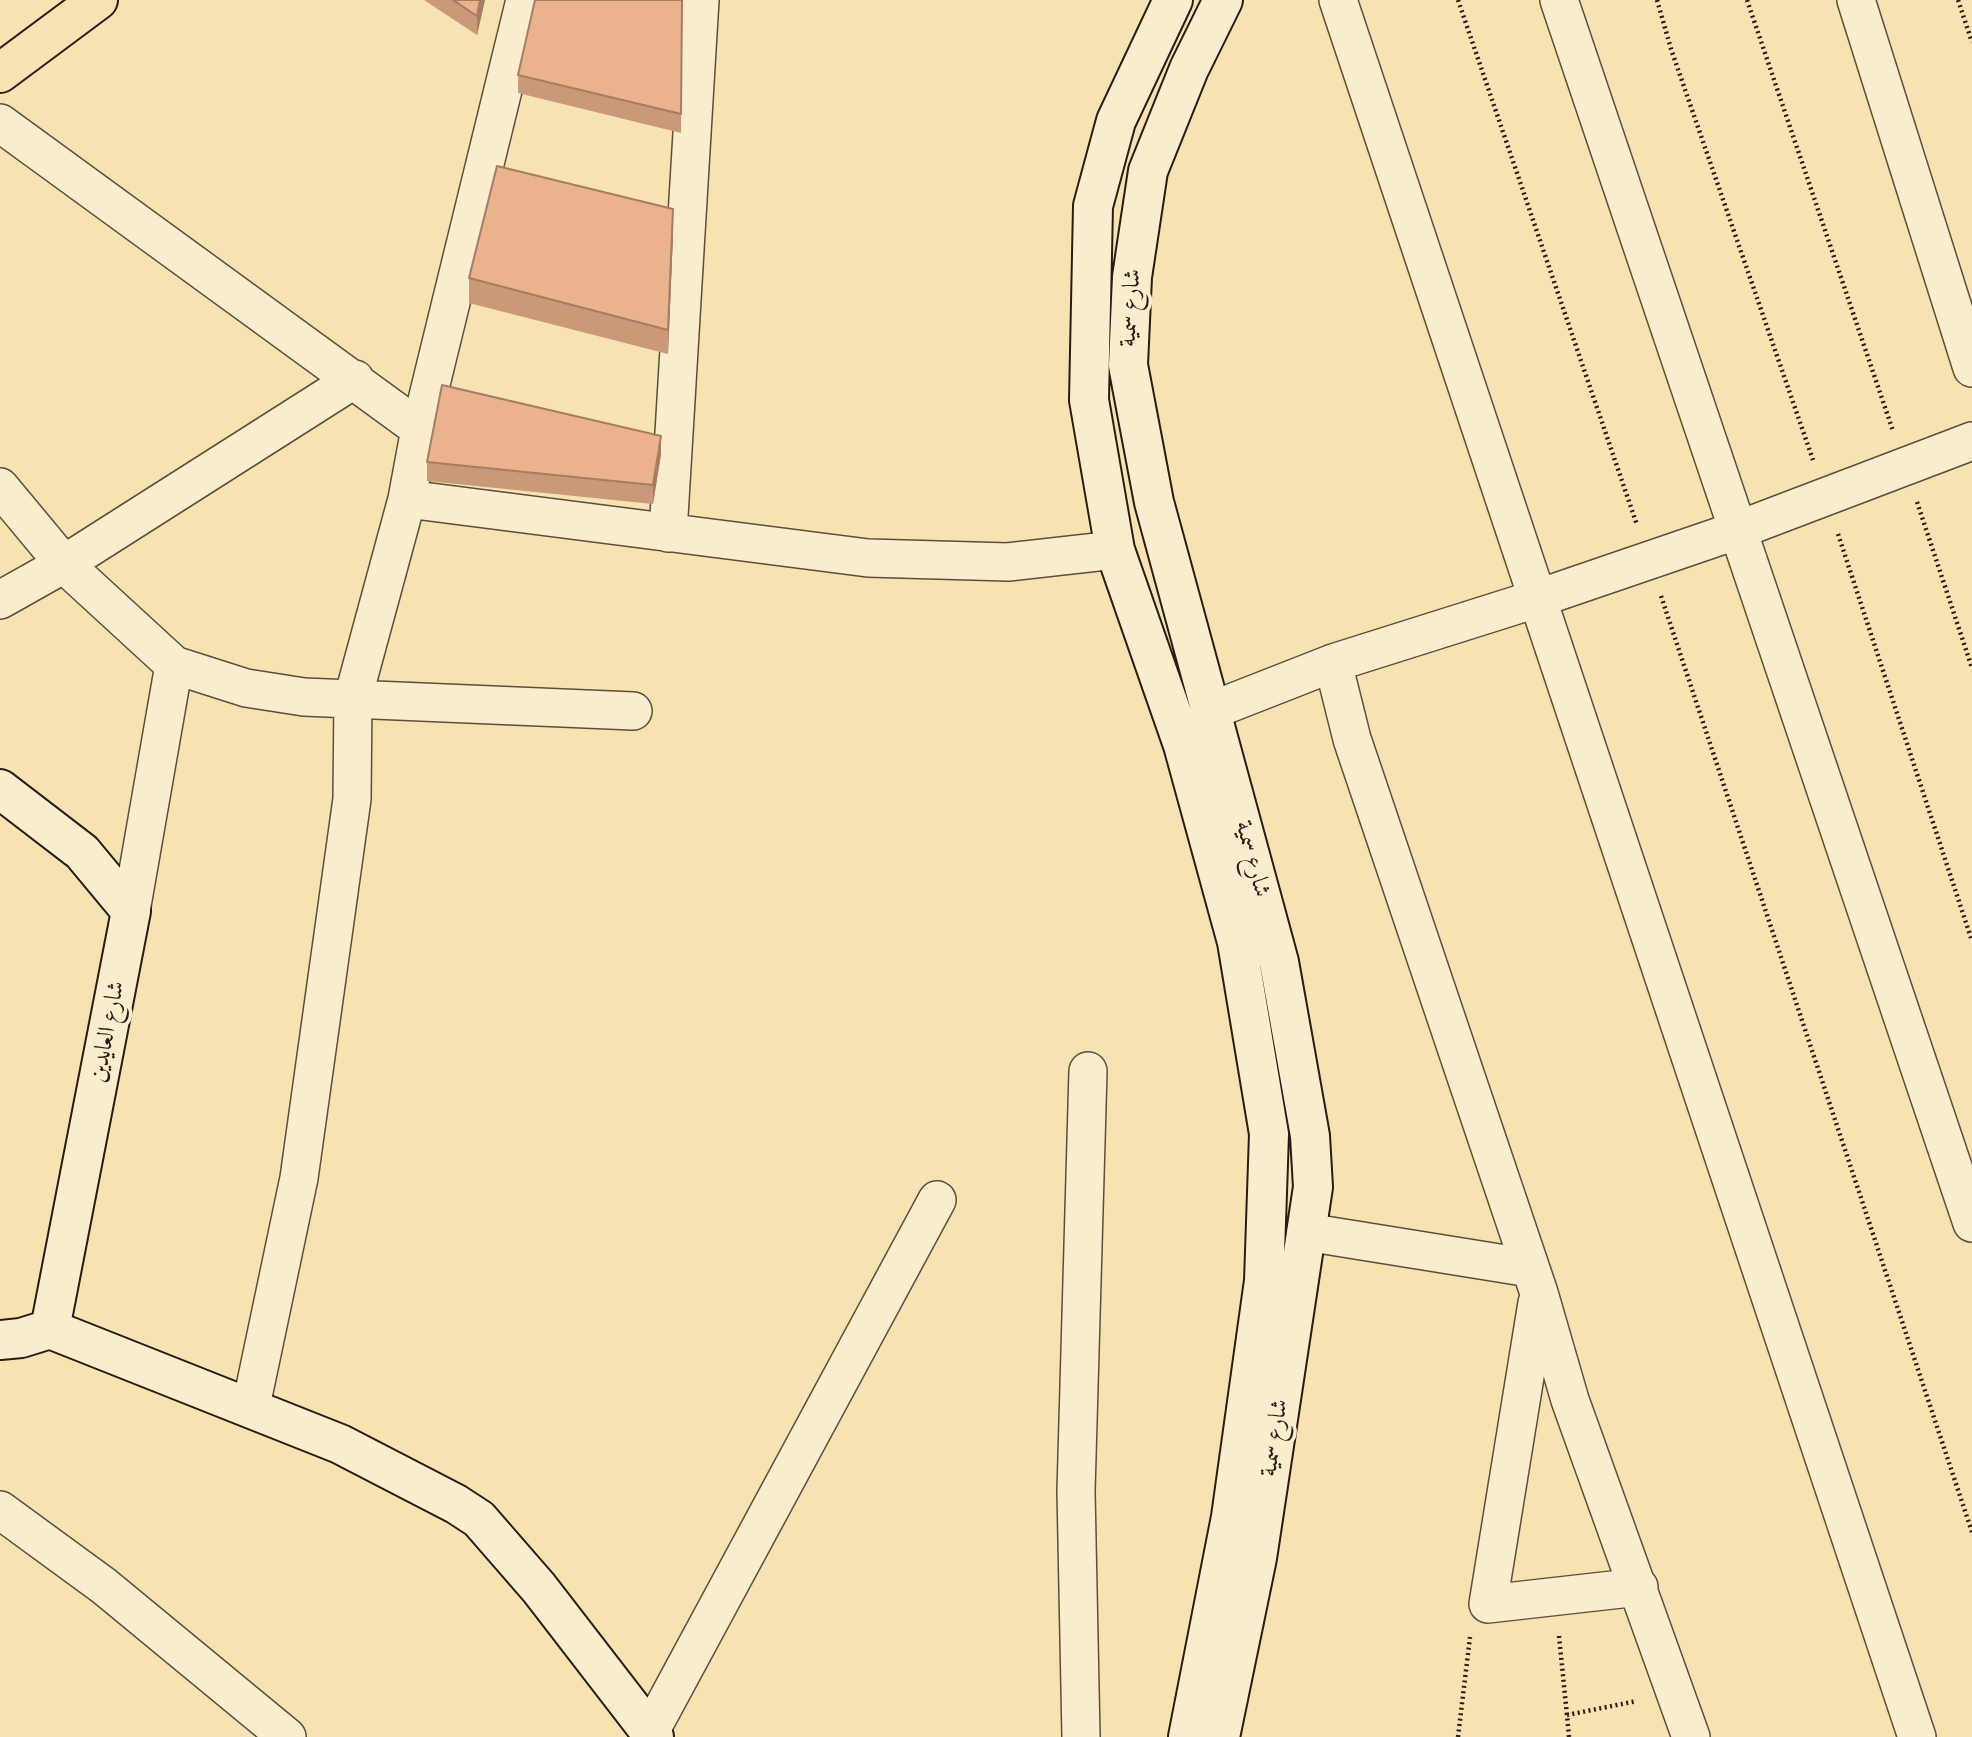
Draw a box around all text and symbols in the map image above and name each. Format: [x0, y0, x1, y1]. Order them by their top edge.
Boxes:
street label: شارع سمية [1114, 268, 1148, 348]
street label: شارع سمية [1228, 818, 1276, 900]
street label: شارع العايدين [84, 979, 132, 1085]
street label: شارع سمية [1255, 1397, 1295, 1479]

